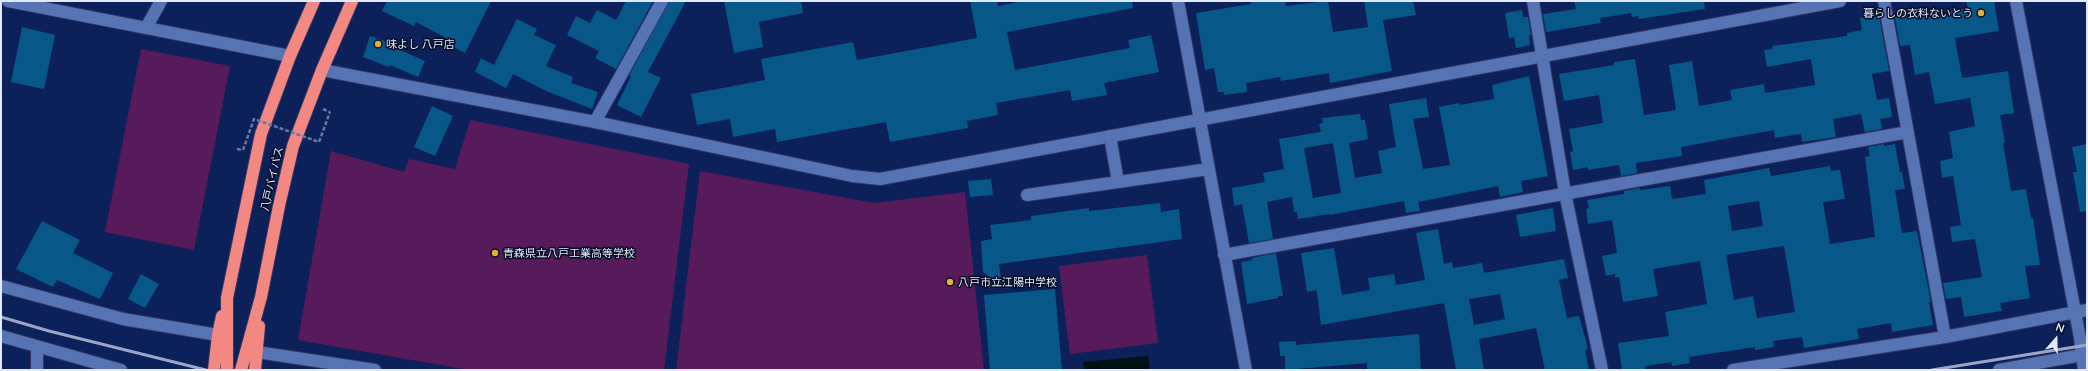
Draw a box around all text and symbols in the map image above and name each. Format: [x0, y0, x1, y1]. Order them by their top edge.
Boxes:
place label: 暮らしの衣料ないとう [1863, 6, 1973, 20]
marker: 暮らしの衣料ないとう [1976, 8, 1986, 18]
place label: 味よし 八戸店 [386, 37, 455, 51]
marker: 味よし 八戸店 [373, 39, 383, 49]
street label: 八戸バイパス [258, 145, 286, 213]
place label: 青森県立八戸工業高等学校 [503, 246, 635, 260]
marker: 青森県立八戸工業高等学校 [490, 248, 500, 258]
place label: 八戸市立江陽中学校 [958, 275, 1057, 289]
marker: 八戸市立江陽中学校 [945, 277, 955, 287]
north arrow [2036, 319, 2076, 359]
text: N [2054, 320, 2066, 335]

